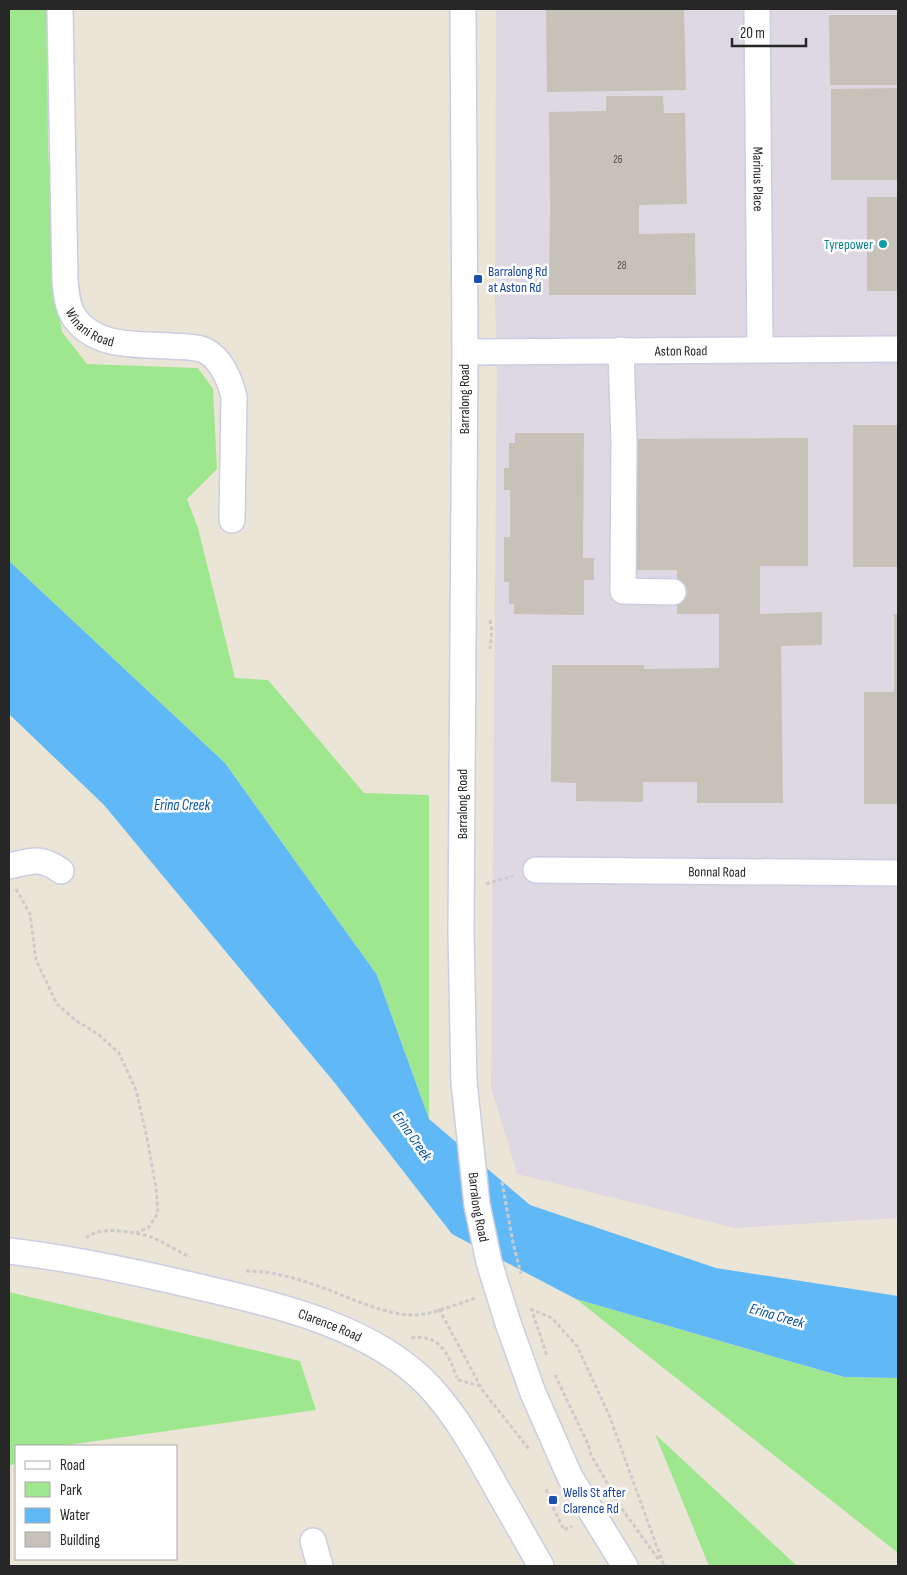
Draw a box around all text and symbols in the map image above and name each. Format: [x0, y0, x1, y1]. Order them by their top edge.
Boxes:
scale bar [732, 15, 806, 47]
text: 20 m [740, 24, 765, 43]
street label: Marinus Place [750, 147, 767, 211]
house number: 26 [613, 153, 623, 166]
place label: Tyrepower [824, 236, 873, 253]
marker: Tyrepower [877, 238, 889, 250]
house number: 28 [617, 259, 627, 272]
place label: Barralong Rd at Aston Rd [488, 263, 547, 296]
marker: Barralong Rd at Aston Rd [472, 273, 484, 285]
street label: Winani Road [62, 305, 116, 350]
street label: Aston Road [654, 342, 708, 359]
street label: Barralong Road [456, 364, 473, 434]
street label: Barralong Road [454, 769, 471, 839]
water label: Erina Creek [154, 796, 210, 815]
street label: Bonnal Road [688, 863, 746, 880]
water label: Erina Creek [388, 1108, 436, 1165]
street label: Barralong Road [465, 1171, 493, 1244]
water label: Erina Creek [747, 1299, 807, 1333]
street label: Clarence Road [296, 1305, 365, 1345]
legend [15, 1445, 178, 1560]
text: Road [60, 1456, 85, 1475]
text: Park [60, 1481, 82, 1500]
place label: Wells St after Clarence Rd [563, 1484, 626, 1517]
marker: Wells St after Clarence Rd [547, 1494, 559, 1506]
text: Water [60, 1506, 91, 1525]
text: Building [60, 1531, 100, 1550]

